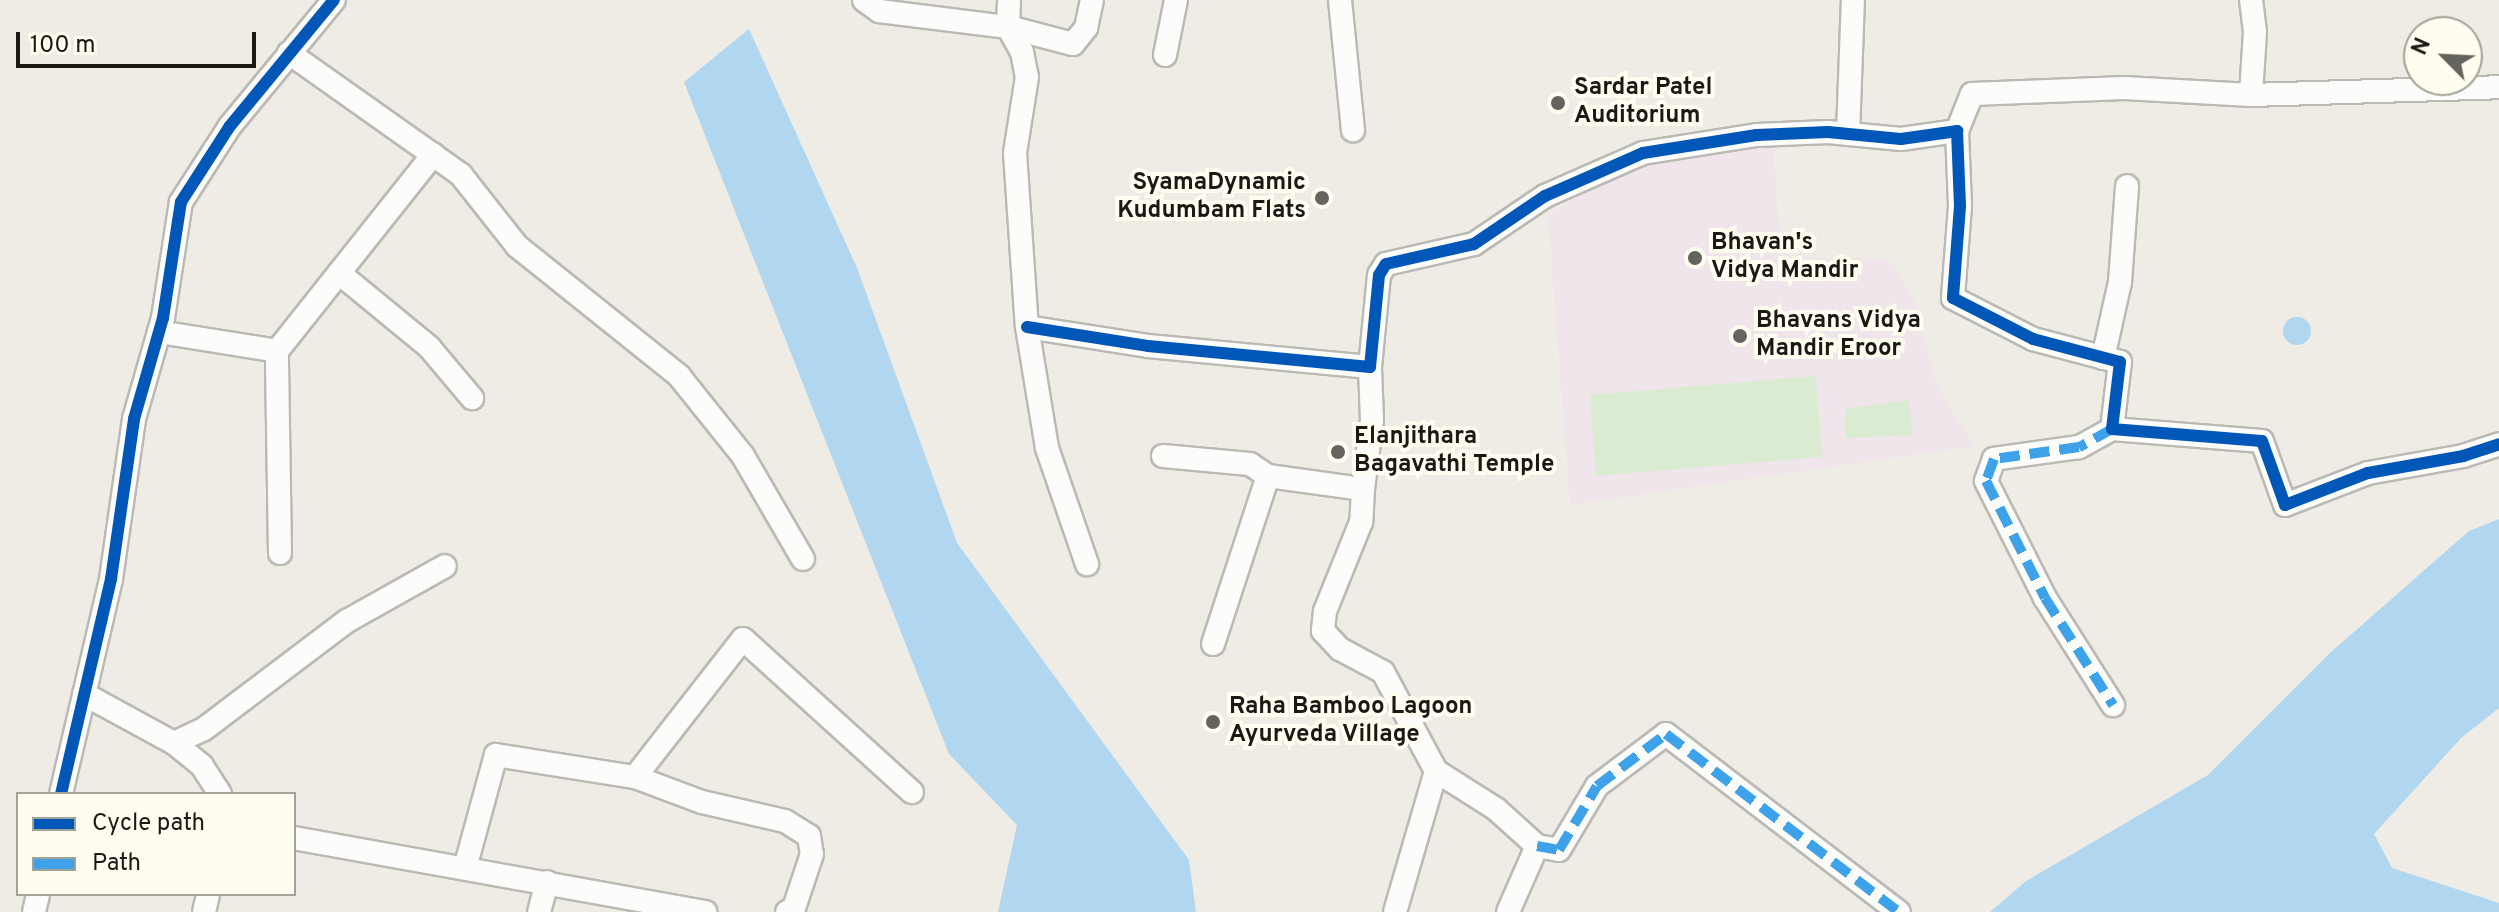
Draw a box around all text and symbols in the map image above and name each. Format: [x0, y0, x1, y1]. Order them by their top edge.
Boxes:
scale bar [20, 16, 260, 66]
north arrow [2403, 16, 2483, 96]
text: 100 m [30, 31, 96, 61]
text: N [2407, 34, 2438, 60]
place label: Sardar Patel Auditorium [1574, 75, 1712, 131]
marker: Sardar Patel Auditorium [1549, 94, 1567, 112]
place label: SyamaDynamic Kudumbam Flats [1117, 170, 1306, 226]
marker: SyamaDynamic Kudumbam Flats [1313, 189, 1331, 207]
place label: Bhavan's Vidya Mandir [1711, 230, 1858, 286]
marker: Bhavan's Vidya Mandir [1686, 249, 1704, 267]
place label: Bhavans Vidya Mandir Eroor [1756, 308, 1922, 364]
marker: Bhavans Vidya Mandir Eroor [1731, 327, 1749, 345]
place label: Elanjithara Bagavathi Temple [1354, 424, 1554, 480]
marker: Elanjithara Bagavathi Temple [1329, 443, 1347, 461]
place label: Raha Bamboo Lagoon Ayurveda Village [1229, 694, 1473, 750]
marker: Raha Bamboo Lagoon Ayurveda Village [1204, 713, 1222, 731]
legend [16, 792, 296, 896]
text: Cycle path [92, 809, 205, 839]
text: Path [92, 849, 141, 879]

